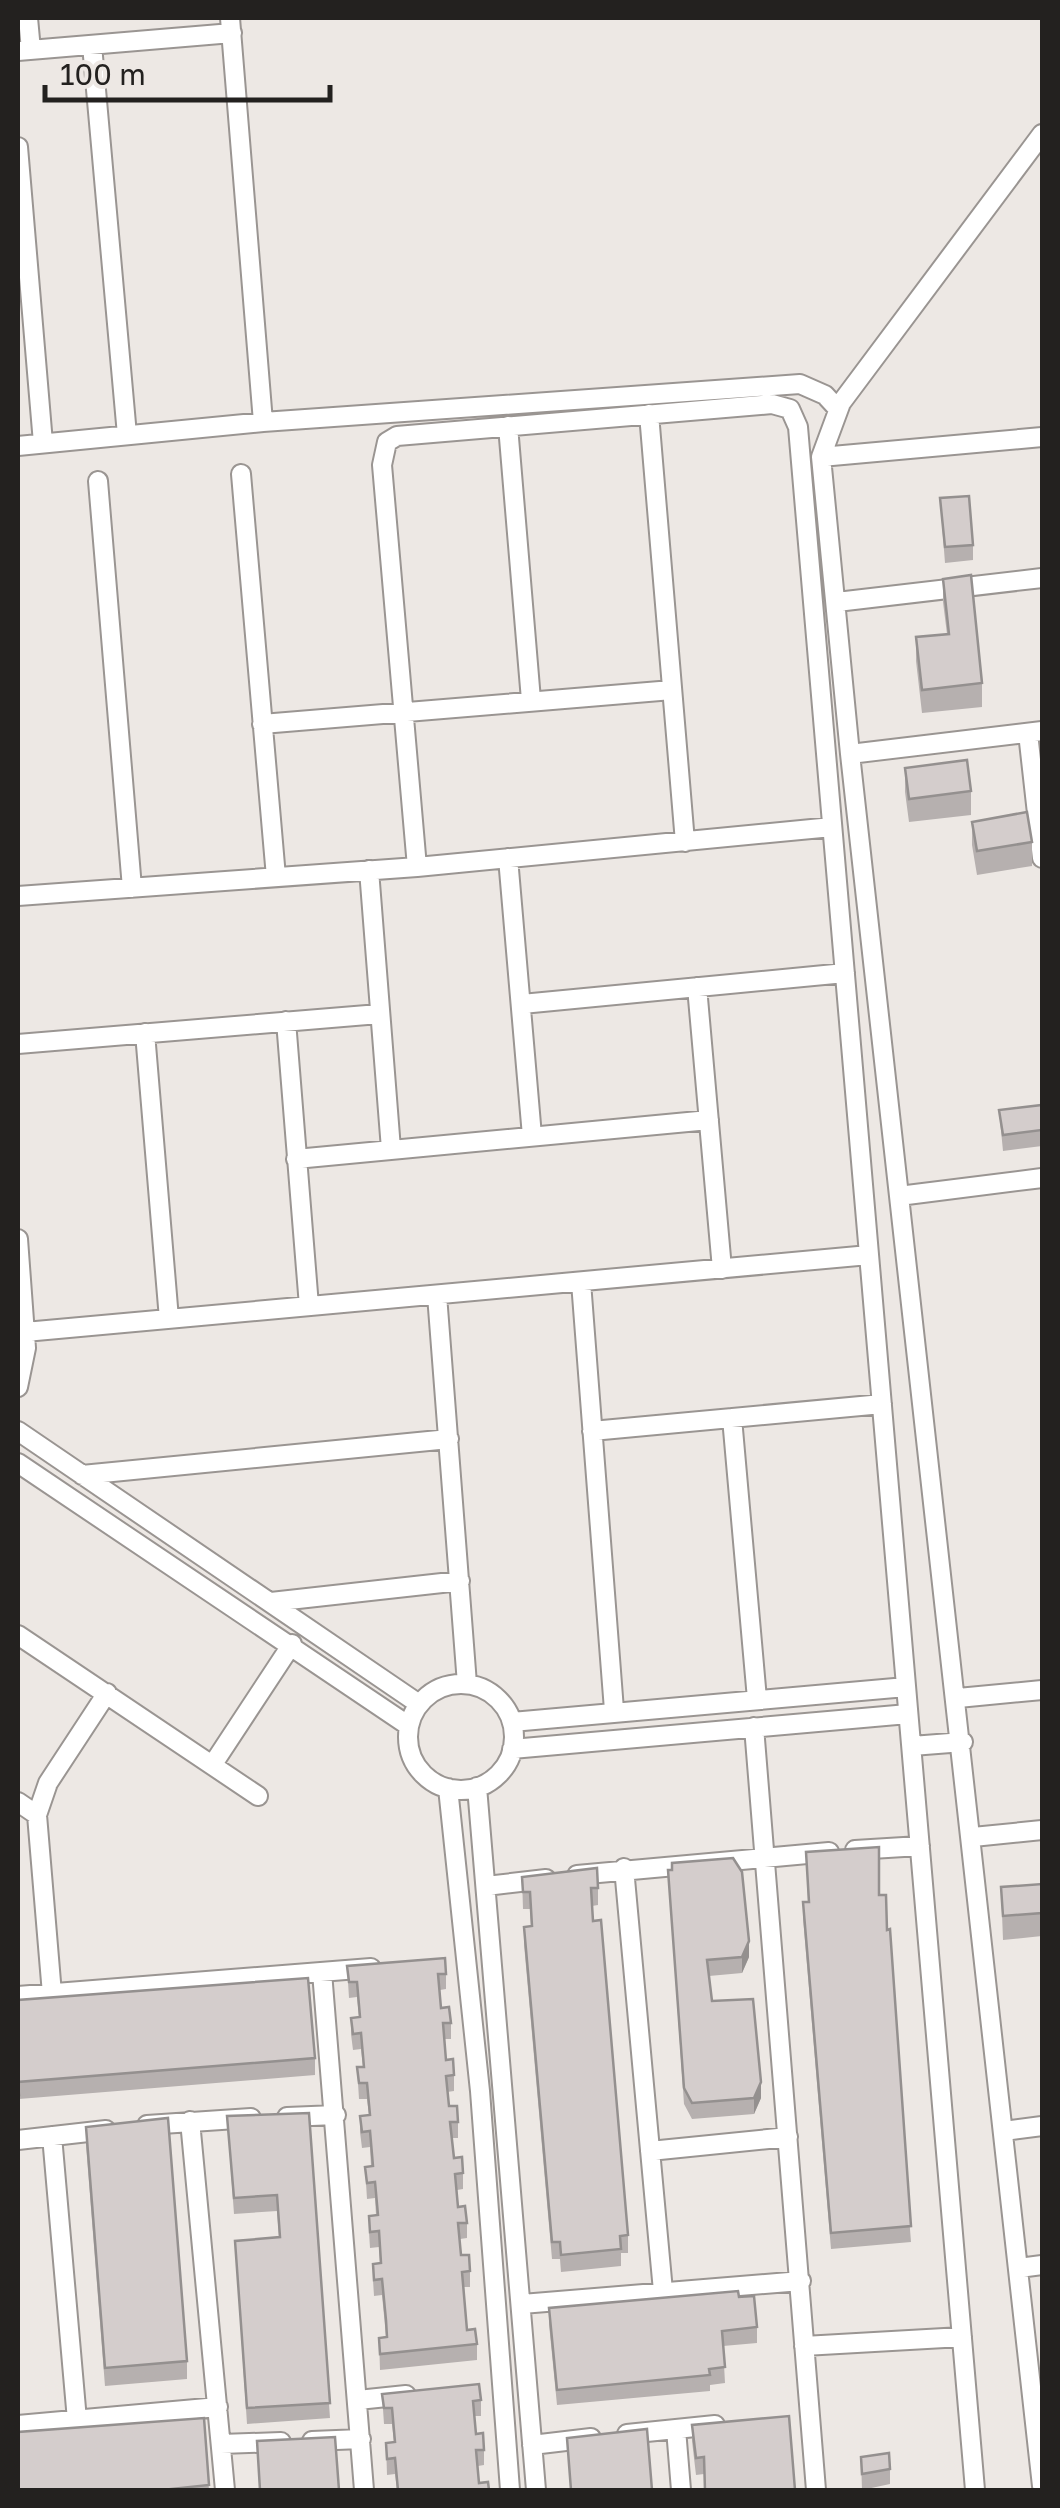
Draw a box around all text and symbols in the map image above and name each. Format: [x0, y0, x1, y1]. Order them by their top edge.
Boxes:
scale bar [45, 40, 330, 102]
text: 100 m [60, 56, 146, 92]

